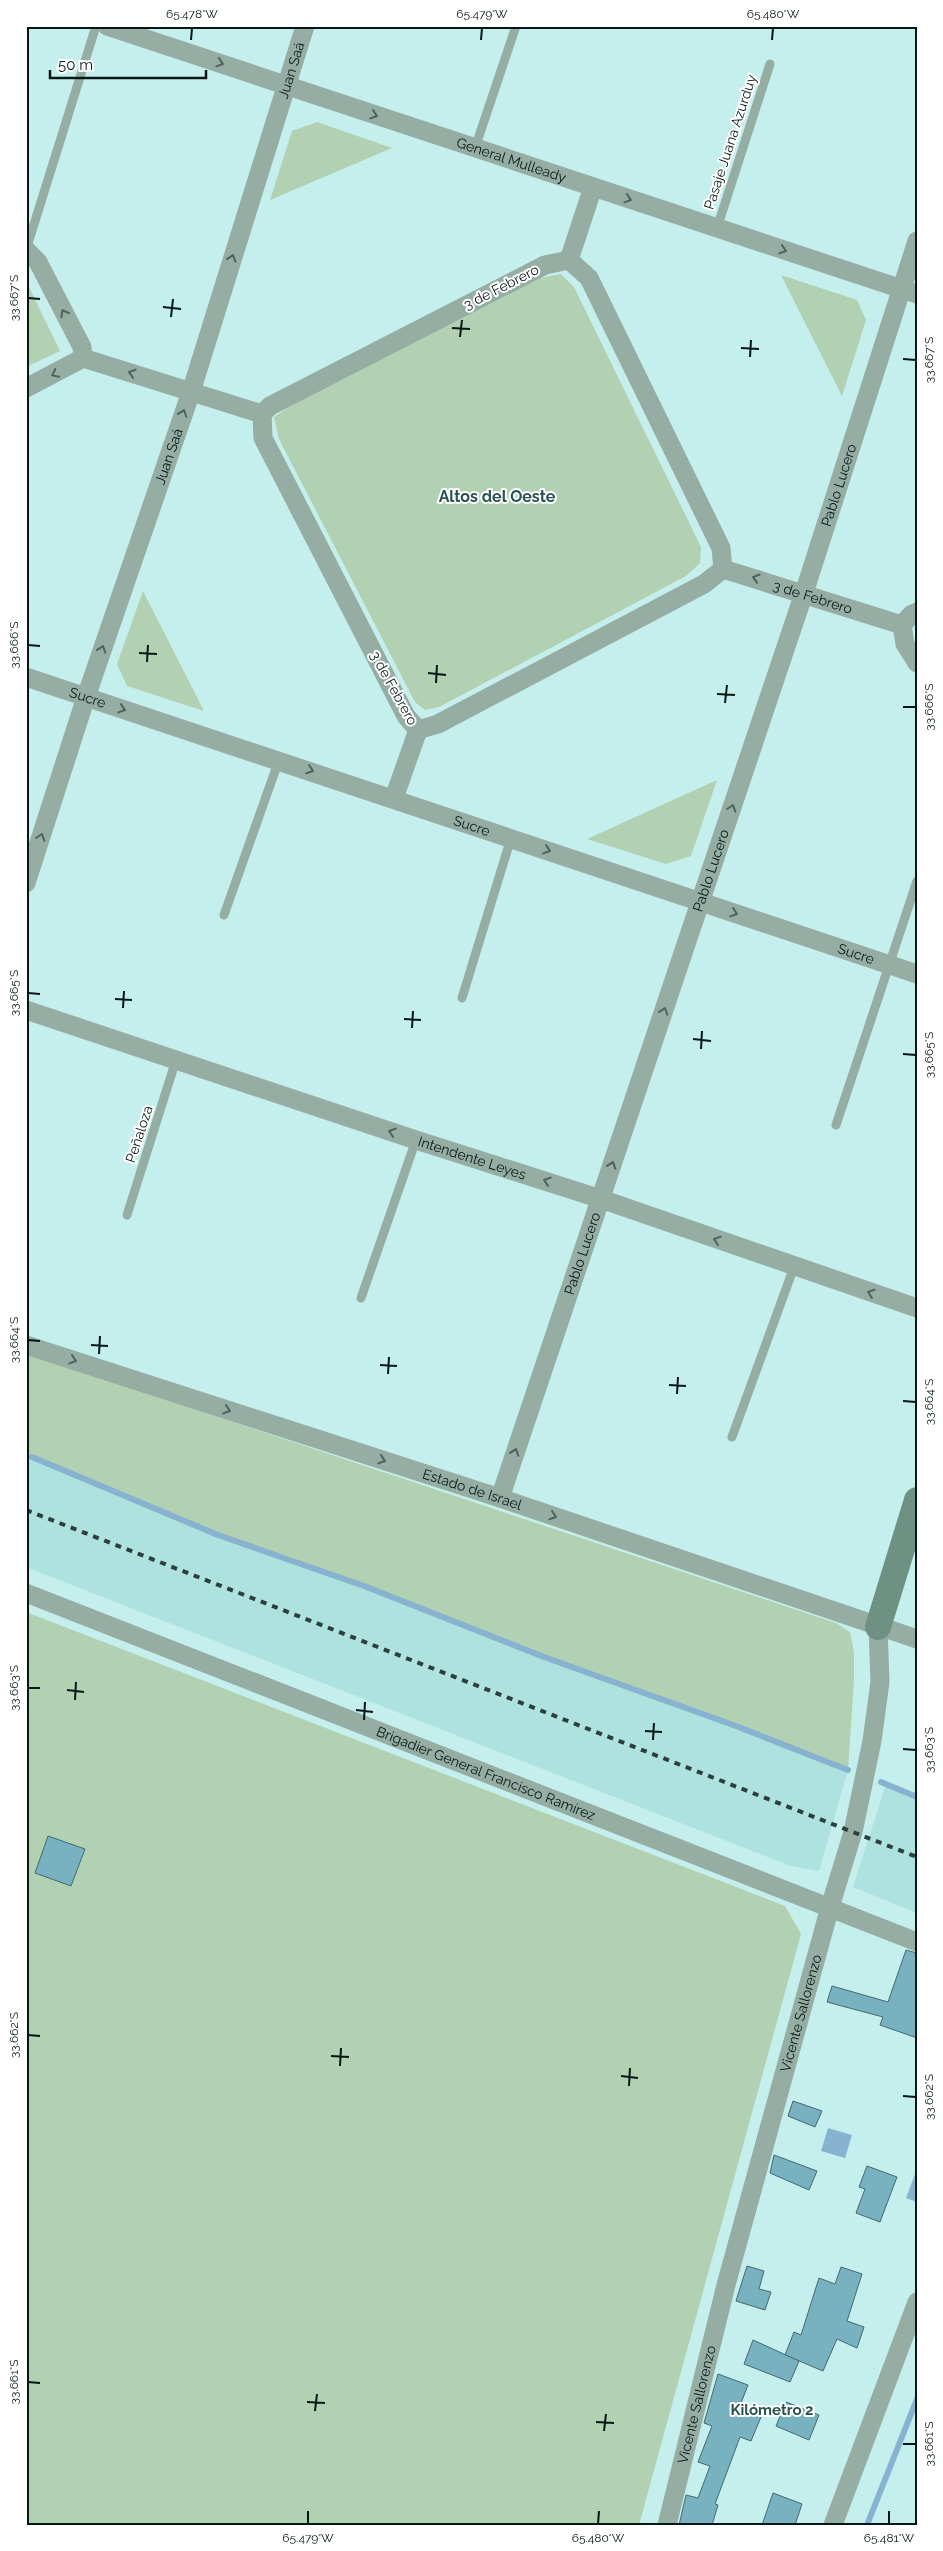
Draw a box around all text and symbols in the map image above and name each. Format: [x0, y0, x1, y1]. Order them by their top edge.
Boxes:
text: 65.478°W [166, 7, 218, 21]
text: 65.479°W [456, 7, 508, 21]
text: 65.480°W [747, 7, 800, 21]
street label: Juan Saá [275, 40, 308, 100]
scale bar [50, 48, 206, 80]
text: 50 m [58, 56, 93, 74]
one-way arrow [215, 58, 224, 68]
street label: Pasaje Juana Azurduy [701, 72, 759, 211]
one-way arrow [370, 109, 378, 119]
street label: General Mulleady [455, 134, 569, 186]
one-way arrow [624, 193, 632, 203]
one-way arrow [778, 244, 786, 254]
one-way arrow [227, 254, 237, 262]
street label: 3 de Febrero [461, 261, 541, 313]
text: 33.667°S [7, 275, 21, 321]
one-way arrow [61, 310, 71, 319]
text: 33.667°S [922, 337, 936, 383]
one-way arrow [51, 368, 60, 378]
one-way arrow [129, 369, 137, 379]
one-way arrow [177, 409, 187, 417]
street label: Juan Saá [152, 426, 186, 486]
street label: Pablo Lucero [818, 442, 859, 529]
district label: Altos del Oeste [439, 487, 556, 506]
one-way arrow [752, 574, 760, 584]
street label: 3 de Febrero [771, 577, 854, 617]
text: 33.666°S [7, 621, 21, 669]
one-way arrow [96, 645, 106, 654]
street label: 3 de Febrero [367, 648, 421, 728]
text: 33.666°S [922, 683, 936, 731]
street label: Sucre [67, 684, 108, 711]
one-way arrow [118, 704, 126, 714]
one-way arrow [305, 765, 314, 775]
one-way arrow [726, 804, 736, 812]
street label: Sucre [452, 812, 492, 839]
street label: Pablo Lucero [690, 827, 732, 914]
one-way arrow [35, 833, 45, 842]
one-way arrow [542, 844, 551, 854]
one-way arrow [730, 907, 738, 917]
street label: Sucre [836, 940, 876, 967]
text: 33.665°S [7, 970, 21, 1016]
one-way arrow [658, 1008, 668, 1016]
text: 33.665°S [922, 1032, 936, 1078]
street label: Peñaloza [122, 1103, 156, 1165]
one-way arrow [388, 1128, 396, 1138]
street label: Intendente Leyes [416, 1133, 528, 1183]
one-way arrow [606, 1162, 616, 1170]
one-way arrow [543, 1177, 551, 1187]
street label: Pablo Lucero [561, 1210, 603, 1297]
one-way arrow [713, 1236, 722, 1246]
one-way arrow [867, 1288, 875, 1298]
text: 33.664°S [7, 1317, 21, 1363]
one-way arrow [68, 1354, 76, 1364]
text: 33.664°S [922, 1379, 936, 1425]
one-way arrow [223, 1404, 231, 1414]
one-way arrow [509, 1448, 519, 1457]
one-way arrow [377, 1454, 385, 1464]
street label: Estado de Israel [421, 1466, 524, 1513]
one-way arrow [548, 1511, 557, 1521]
text: 33.663°S [7, 1665, 21, 1711]
street label: Brigadier General Francisco Ramírez [374, 1723, 598, 1823]
text: 33.663°S [922, 1727, 936, 1773]
street label: Vicente Sallorenzo [777, 1953, 825, 2074]
text: 33.662°S [7, 2012, 21, 2058]
text: 33.662°S [922, 2074, 936, 2120]
street label: Vicente Sallorenzo [674, 2344, 719, 2465]
text: 33.661°S [7, 2360, 21, 2404]
district label: Kilómetro 2 [730, 2401, 814, 2419]
text: 33.661°S [922, 2422, 936, 2466]
text: 65.479°W [282, 2531, 334, 2545]
text: 65.480°W [572, 2531, 625, 2545]
text: 65.481°W [864, 2531, 915, 2545]

